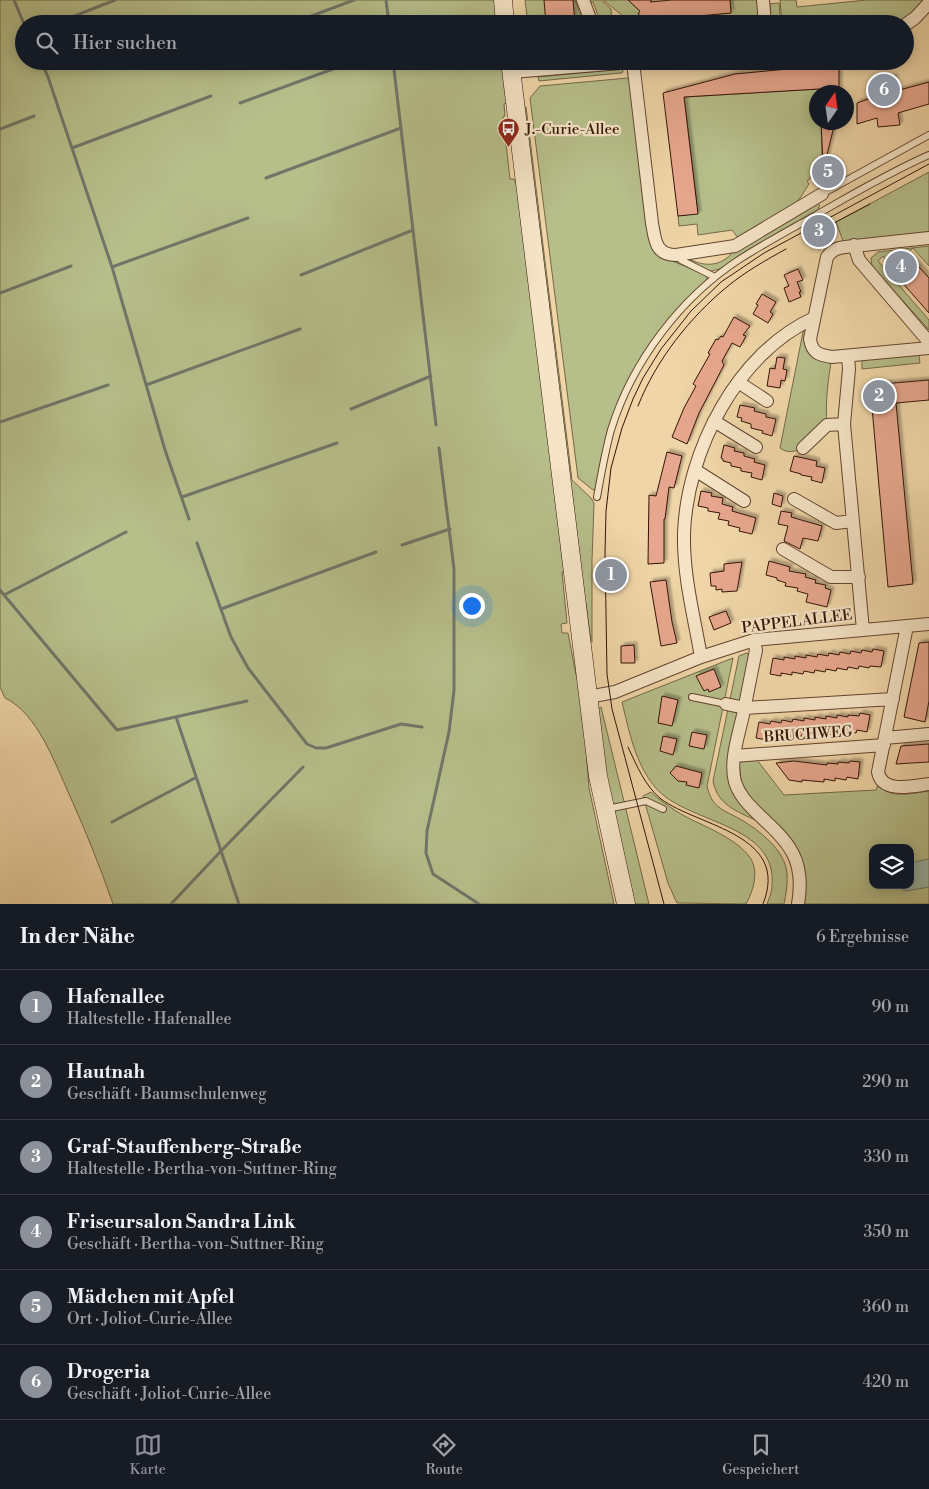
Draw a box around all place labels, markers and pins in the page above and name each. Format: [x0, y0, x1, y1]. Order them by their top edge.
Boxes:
pin: 6 [868, 71, 900, 109]
bus stop icon: J.-Curie-Allee [497, 117, 521, 148]
place label: J.-Curie-Allee [524, 120, 620, 139]
pin: 5 [812, 153, 844, 191]
pin: 3 [803, 212, 835, 250]
pin: 4 [885, 248, 917, 286]
pin: 2 [863, 377, 895, 415]
pin: 1 [595, 556, 627, 594]

